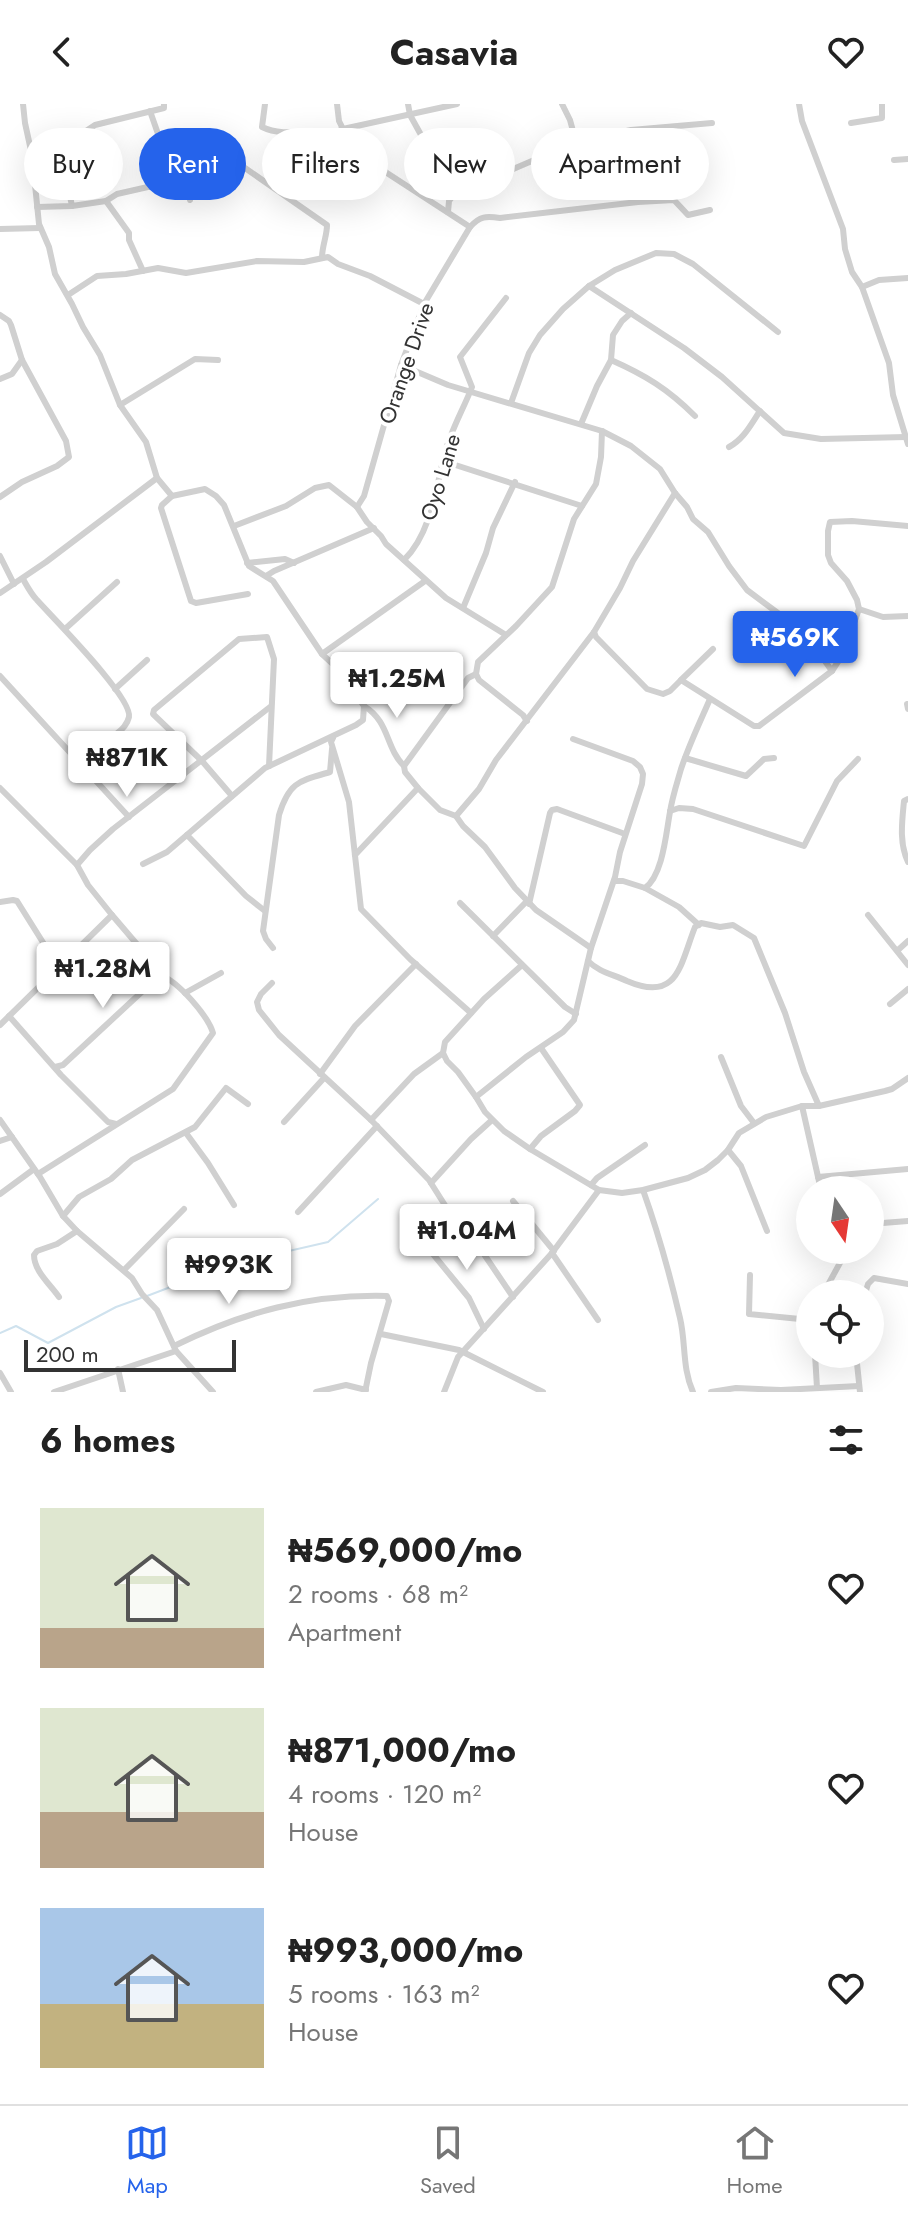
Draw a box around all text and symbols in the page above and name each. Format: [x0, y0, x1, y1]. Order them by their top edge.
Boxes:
text: Casavia [390, 26, 518, 78]
icon: back [40, 30, 84, 74]
icon: heart [824, 30, 868, 74]
chip: Buy [24, 128, 123, 200]
chip: Rent [139, 128, 246, 200]
chip: Filters [262, 128, 388, 200]
chip: New [404, 128, 515, 200]
chip: Apartment [531, 128, 709, 200]
street label: Orange Drive [370, 298, 442, 428]
street label: Oyo Lane [412, 430, 468, 524]
pin: ₦569K [739, 611, 851, 679]
text: ₦569K [751, 618, 839, 656]
pin: ₦1.25M [332, 652, 462, 720]
text: ₦1.25M [348, 659, 446, 697]
pin: ₦871K [71, 731, 183, 799]
text: ₦871K [86, 738, 168, 776]
pin: ₦1.28M [38, 942, 168, 1010]
text: ₦1.28M [55, 949, 151, 987]
north arrow [796, 1176, 884, 1264]
map controls [796, 1176, 884, 1368]
pin: ₦1.04M [402, 1204, 532, 1272]
text: ₦1.04M [418, 1211, 516, 1249]
pin: ₦993K [173, 1238, 285, 1306]
text: ₦993K [185, 1245, 273, 1283]
button: locate [796, 1280, 884, 1368]
scale bar [24, 1336, 236, 1372]
text: 200 m [36, 1338, 99, 1370]
text: 6 homes [40, 1416, 175, 1465]
icon: filters [824, 1418, 868, 1462]
text: ₦569,000/mo [288, 1526, 522, 1575]
icon: home [104, 1540, 200, 1636]
icon: heart [824, 1566, 868, 1610]
text: 2 rooms · 68 m² [288, 1575, 468, 1613]
text: Apartment [288, 1613, 401, 1651]
text: ₦871,000/mo [288, 1726, 516, 1775]
icon: home [104, 1740, 200, 1836]
icon: heart [824, 1766, 868, 1810]
text: 4 rooms · 120 m² [288, 1775, 481, 1813]
text: House [288, 1813, 358, 1851]
text: ₦993,000/mo [288, 1926, 523, 1975]
icon: home [104, 1940, 200, 2036]
icon: heart [824, 1966, 868, 2010]
text: 5 rooms · 163 m² [288, 1975, 480, 2013]
text: House [288, 2013, 358, 2051]
tab: Map [125, 2121, 169, 2201]
tab: Saved [420, 2121, 476, 2201]
tab: Home [726, 2121, 783, 2201]

